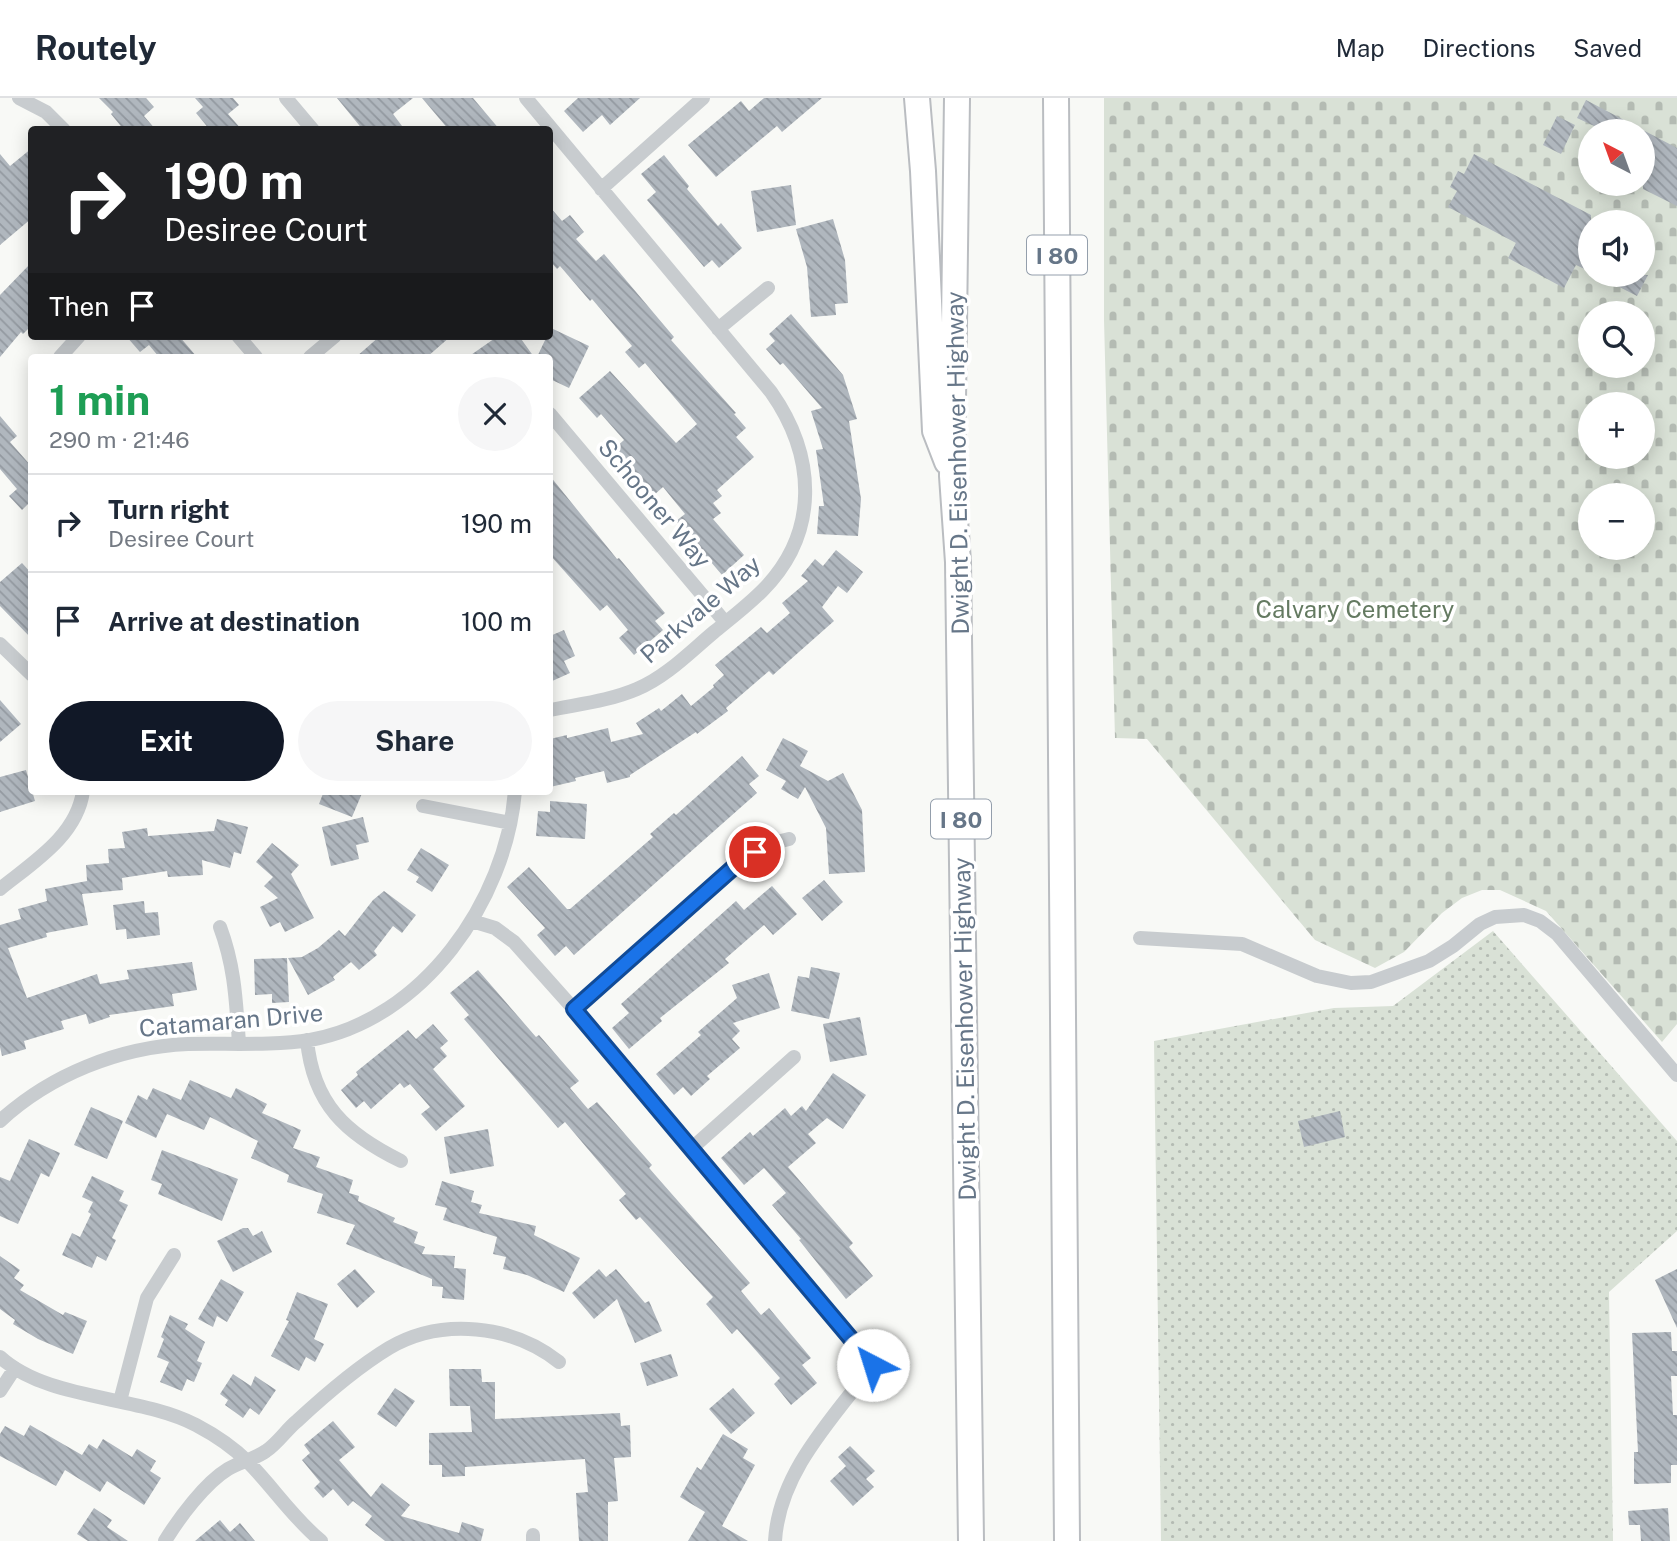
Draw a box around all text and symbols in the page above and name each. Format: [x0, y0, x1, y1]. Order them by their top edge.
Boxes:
text: Routely [35, 29, 157, 67]
text: Map [1336, 34, 1385, 62]
text: Directions [1423, 34, 1535, 62]
text: Saved [1573, 34, 1642, 62]
north arrow [1578, 119, 1656, 196]
map controls [1578, 119, 1655, 560]
text: 190 m [164, 152, 304, 210]
icon: right [49, 154, 140, 245]
button: sound [1578, 210, 1655, 287]
text: Desiree Court [164, 211, 368, 248]
road number: I 80 [1027, 236, 1087, 274]
icon: arrive [123, 287, 161, 325]
text: Then [49, 291, 109, 322]
street label: Dwight D. Eisenhower Highway [940, 291, 974, 635]
button: search [1578, 301, 1655, 378]
text: 1 min [49, 375, 150, 424]
button: close [458, 377, 532, 451]
button: + [1578, 392, 1655, 469]
text: 290 m · 21:46 [49, 426, 190, 453]
street label: Schooner Way [593, 433, 717, 573]
button: − [1578, 483, 1655, 560]
text: Turn right [108, 494, 230, 525]
icon: right [49, 504, 87, 542]
text: 190 m [461, 508, 532, 539]
text: Desiree Court [108, 525, 255, 552]
street label: Parkvale Way [634, 549, 766, 669]
park label: Calvary Cemetery [1256, 595, 1455, 623]
icon: arrive [49, 602, 87, 640]
text: Arrive at destination [108, 606, 360, 637]
text: 100 m [461, 606, 532, 637]
button: Exit [49, 701, 284, 781]
button: Share [298, 701, 532, 781]
road number: I 80 [931, 800, 991, 838]
pin [725, 822, 785, 882]
icon: arrive [736, 833, 774, 871]
street label: Dwight D. Eisenhower Highway [947, 857, 981, 1201]
street label: Catamaran Drive [138, 998, 324, 1042]
position arrow [836, 1328, 910, 1402]

